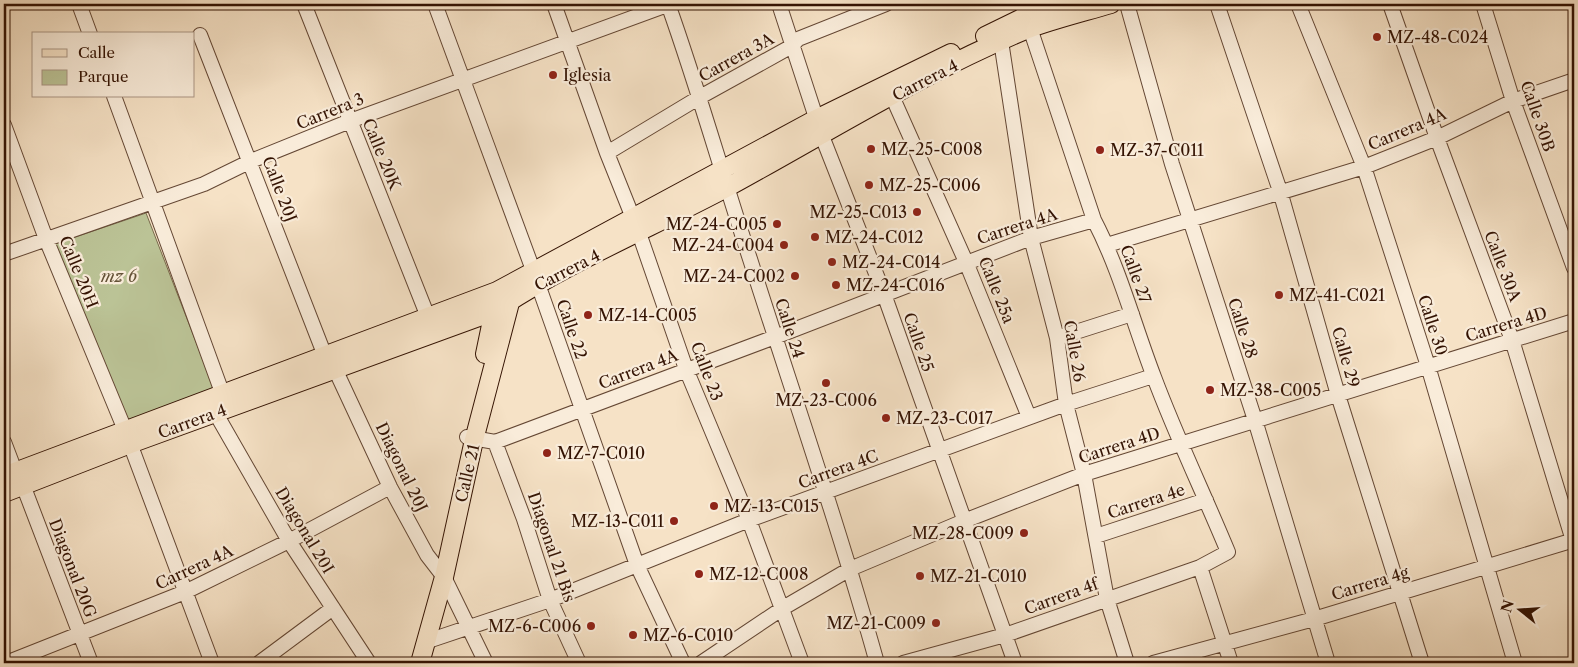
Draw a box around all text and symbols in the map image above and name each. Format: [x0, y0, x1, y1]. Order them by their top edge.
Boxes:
place label: MZ-48-C024 [1387, 27, 1488, 47]
street label: Carrera 3A [695, 28, 778, 86]
marker: MZ-48-C024 [1371, 31, 1383, 43]
legend [32, 32, 195, 98]
text: Calle [78, 43, 115, 62]
street label: Carrera 4 [889, 55, 961, 105]
place label: Iglesia [563, 65, 612, 85]
text: Parque [78, 67, 128, 86]
marker: Iglesia [547, 69, 559, 81]
street label: Calle 30B [1517, 78, 1559, 154]
street label: Carrera 3 [293, 88, 367, 134]
street label: Carrera 4A [1365, 103, 1450, 155]
street label: Calle 20K [359, 115, 406, 193]
place label: MZ-25-C008 [881, 139, 983, 159]
place label: MZ-37-C011 [1110, 140, 1204, 160]
marker: MZ-25-C008 [865, 143, 877, 155]
marker: MZ-37-C011 [1094, 144, 1106, 156]
street label: Calle 20J [258, 153, 302, 225]
place label: MZ-25-C006 [879, 175, 980, 195]
marker: MZ-25-C006 [863, 179, 875, 191]
place label: MZ-25-C013 [810, 202, 907, 222]
street label: Carrera 4A [974, 203, 1061, 248]
marker: MZ-25-C013 [911, 206, 923, 218]
place label: MZ-24-C005 [666, 214, 767, 234]
marker: MZ-24-C005 [771, 218, 783, 230]
place label: MZ-24-C012 [825, 227, 923, 247]
street label: Calle 30A [1480, 228, 1526, 305]
marker: MZ-24-C012 [809, 231, 821, 243]
street label: Calle 20H [55, 233, 103, 311]
place label: MZ-24-C004 [672, 235, 774, 255]
marker: MZ-24-C004 [778, 239, 790, 251]
street label: Calle 27 [1116, 242, 1156, 306]
street label: Carrera 4 [531, 245, 603, 295]
place label: MZ-24-C014 [842, 252, 941, 272]
street label: Calle 25a [975, 254, 1020, 327]
marker: MZ-24-C014 [826, 256, 838, 268]
park label: mz 6 [100, 266, 138, 286]
place label: MZ-24-C002 [683, 266, 785, 286]
marker: MZ-24-C002 [789, 270, 801, 282]
place label: MZ-24-C016 [846, 275, 945, 295]
marker: MZ-24-C016 [830, 279, 842, 291]
place label: MZ-41-C021 [1289, 285, 1385, 305]
marker: MZ-41-C021 [1273, 289, 1285, 301]
street label: Calle 30 [1414, 292, 1452, 358]
street label: Calle 24 [771, 295, 809, 361]
street label: Calle 28 [1224, 295, 1262, 361]
street label: Calle 22 [552, 296, 592, 362]
street label: Carrera 4D [1463, 302, 1549, 346]
place label: MZ-14-C005 [598, 305, 697, 325]
marker: MZ-14-C005 [582, 309, 594, 321]
street label: Calle 25 [900, 310, 938, 374]
street label: Calle 26 [1060, 319, 1090, 383]
street label: Calle 29 [1328, 324, 1364, 390]
street label: Calle 23 [687, 339, 727, 403]
street label: Carrera 4A [595, 344, 682, 393]
marker: MZ-23-C006 [820, 377, 832, 389]
place label: MZ-38-C005 [1220, 380, 1321, 400]
marker: MZ-38-C005 [1204, 384, 1216, 396]
place label: MZ-23-C006 [775, 390, 877, 410]
street label: Carrera 4 [155, 399, 229, 443]
place label: MZ-23-C017 [896, 408, 993, 428]
marker: MZ-23-C017 [880, 412, 892, 424]
street label: Diagonal 20J [372, 419, 432, 515]
street label: Carrera 4D [1076, 422, 1162, 468]
street label: Calle 21 [451, 442, 483, 504]
place label: MZ-7-C010 [557, 443, 645, 463]
street label: Carrera 4C [795, 445, 881, 493]
marker: MZ-7-C010 [541, 447, 553, 459]
street label: Carrera 4e [1105, 479, 1187, 523]
street label: Diagonal 20I [271, 483, 339, 577]
street label: Diagonal 21 Bis [524, 489, 580, 605]
place label: MZ-13-C015 [724, 496, 819, 516]
marker: MZ-13-C015 [708, 500, 720, 512]
place label: MZ-13-C011 [571, 511, 664, 531]
marker: MZ-13-C011 [668, 515, 680, 527]
street label: Diagonal 20G [45, 516, 101, 620]
place label: MZ-28-C009 [912, 523, 1014, 543]
marker: MZ-28-C009 [1018, 527, 1030, 539]
street label: Carrera 4A [152, 540, 237, 594]
street label: Carrera 4g [1329, 562, 1412, 604]
place label: MZ-12-C008 [709, 564, 808, 584]
place label: MZ-21-C010 [930, 566, 1027, 586]
marker: MZ-12-C008 [693, 568, 705, 580]
marker: MZ-21-C010 [914, 570, 926, 582]
street label: Carrera 4f [1021, 573, 1103, 619]
north arrow [1496, 584, 1546, 634]
text: N [1497, 598, 1518, 615]
place label: MZ-21-C009 [826, 613, 926, 633]
place label: MZ-6-C006 [488, 616, 581, 636]
marker: MZ-21-C009 [930, 617, 942, 629]
marker: MZ-6-C006 [585, 620, 597, 632]
place label: MZ-6-C010 [643, 625, 733, 645]
marker: MZ-6-C010 [627, 629, 639, 641]

